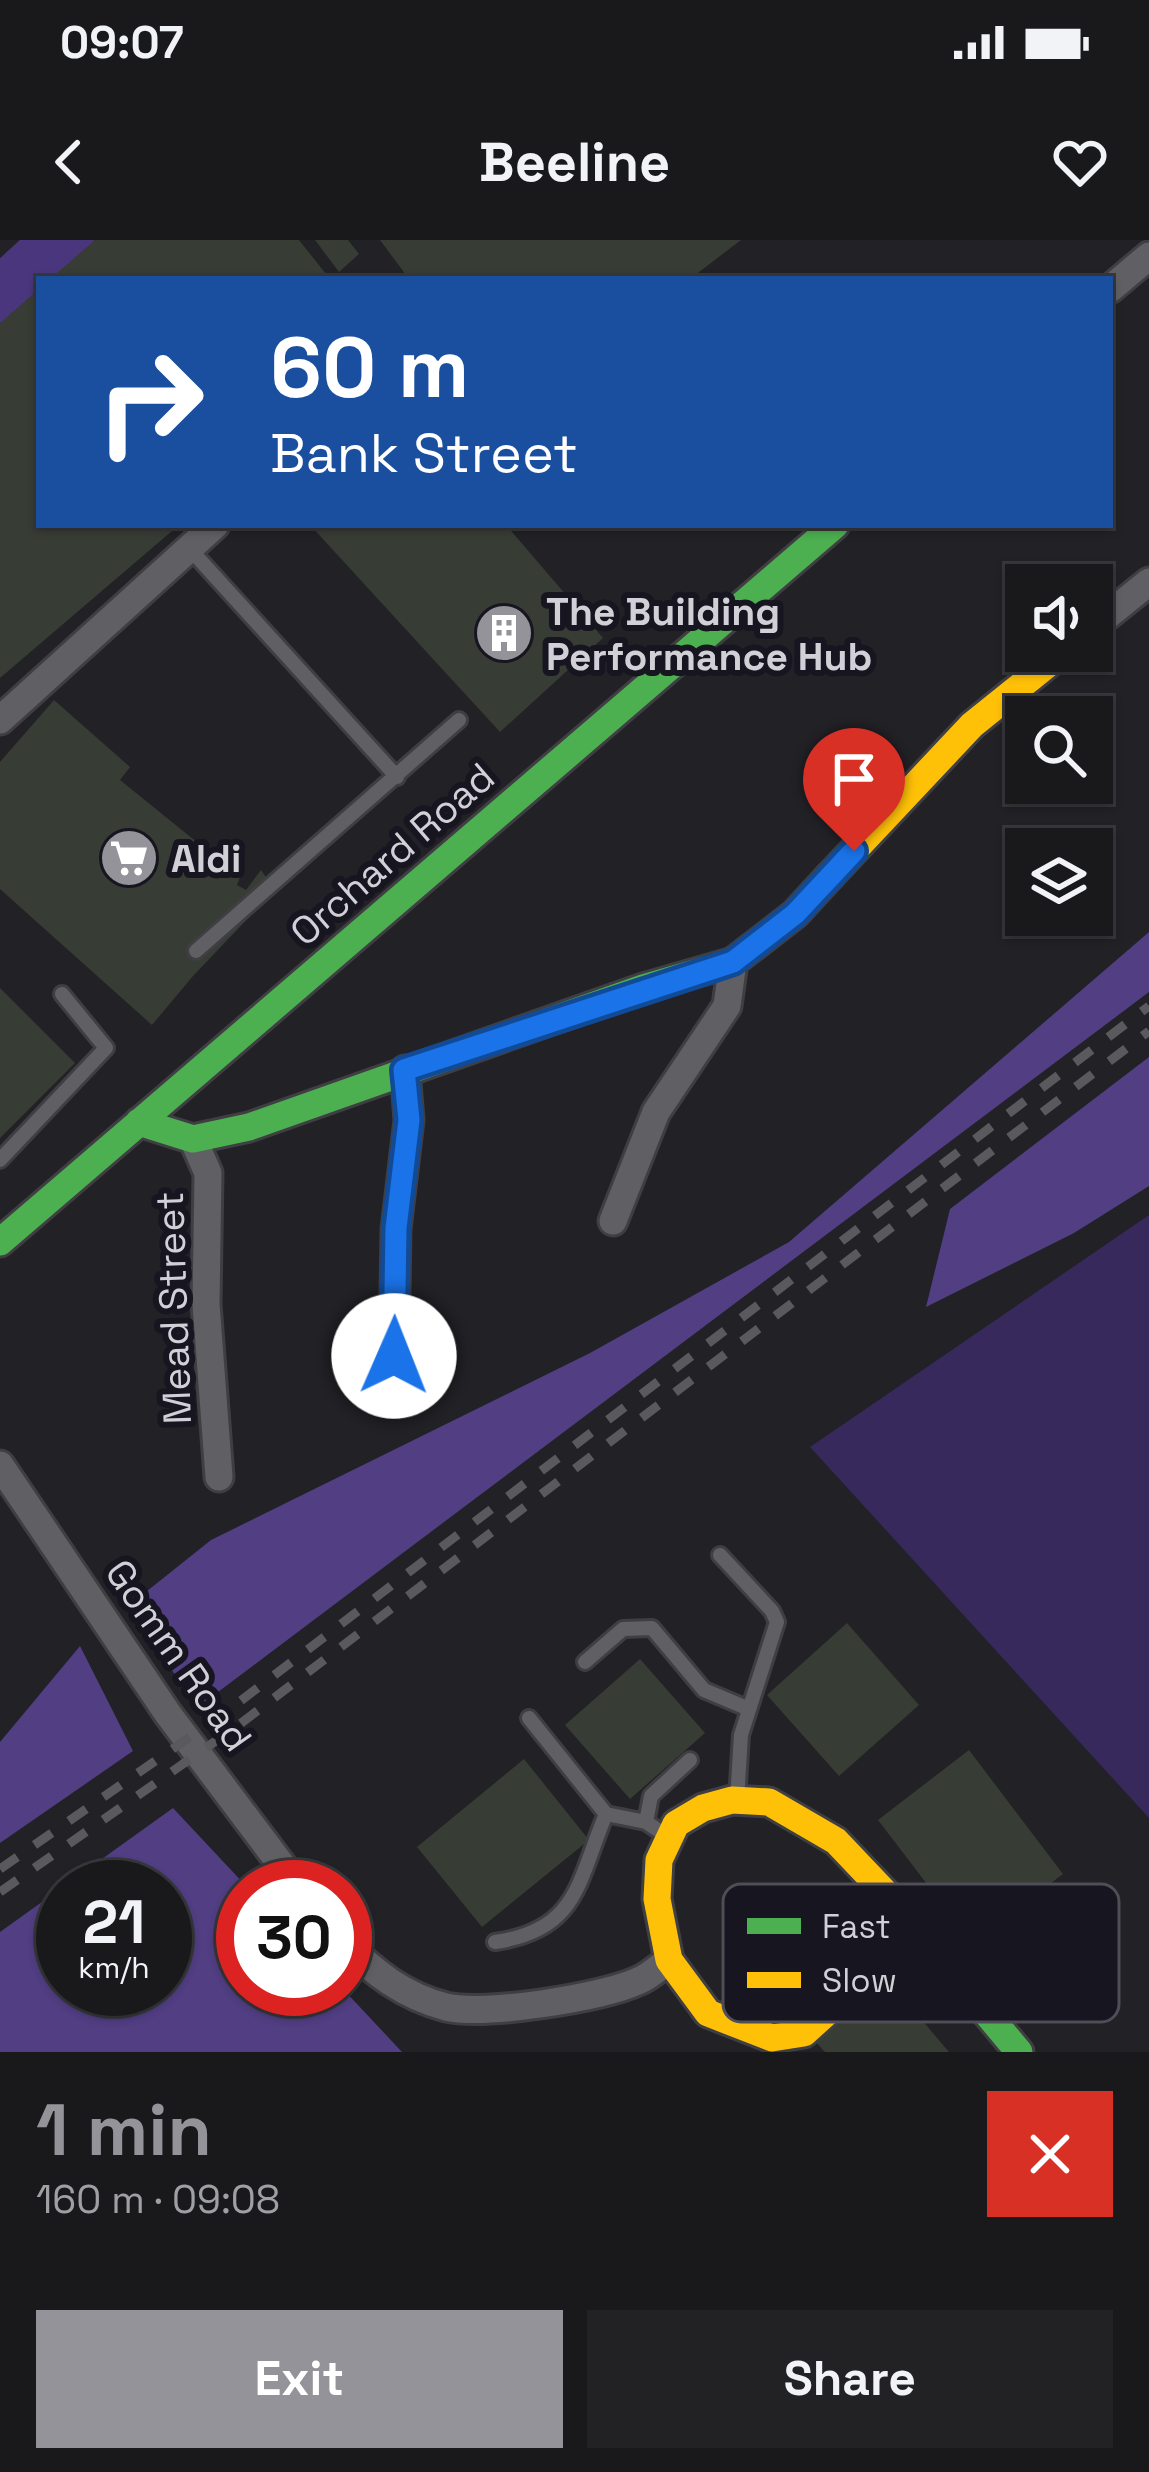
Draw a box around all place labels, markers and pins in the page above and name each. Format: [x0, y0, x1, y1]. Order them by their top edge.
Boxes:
place label: The Building Performance Hub [546, 587, 872, 681]
building icon: The Building Performance Hub [473, 602, 535, 664]
pin [803, 728, 905, 851]
supermarket icon: Aldi [98, 827, 160, 889]
place label: Aldi [171, 834, 241, 883]

